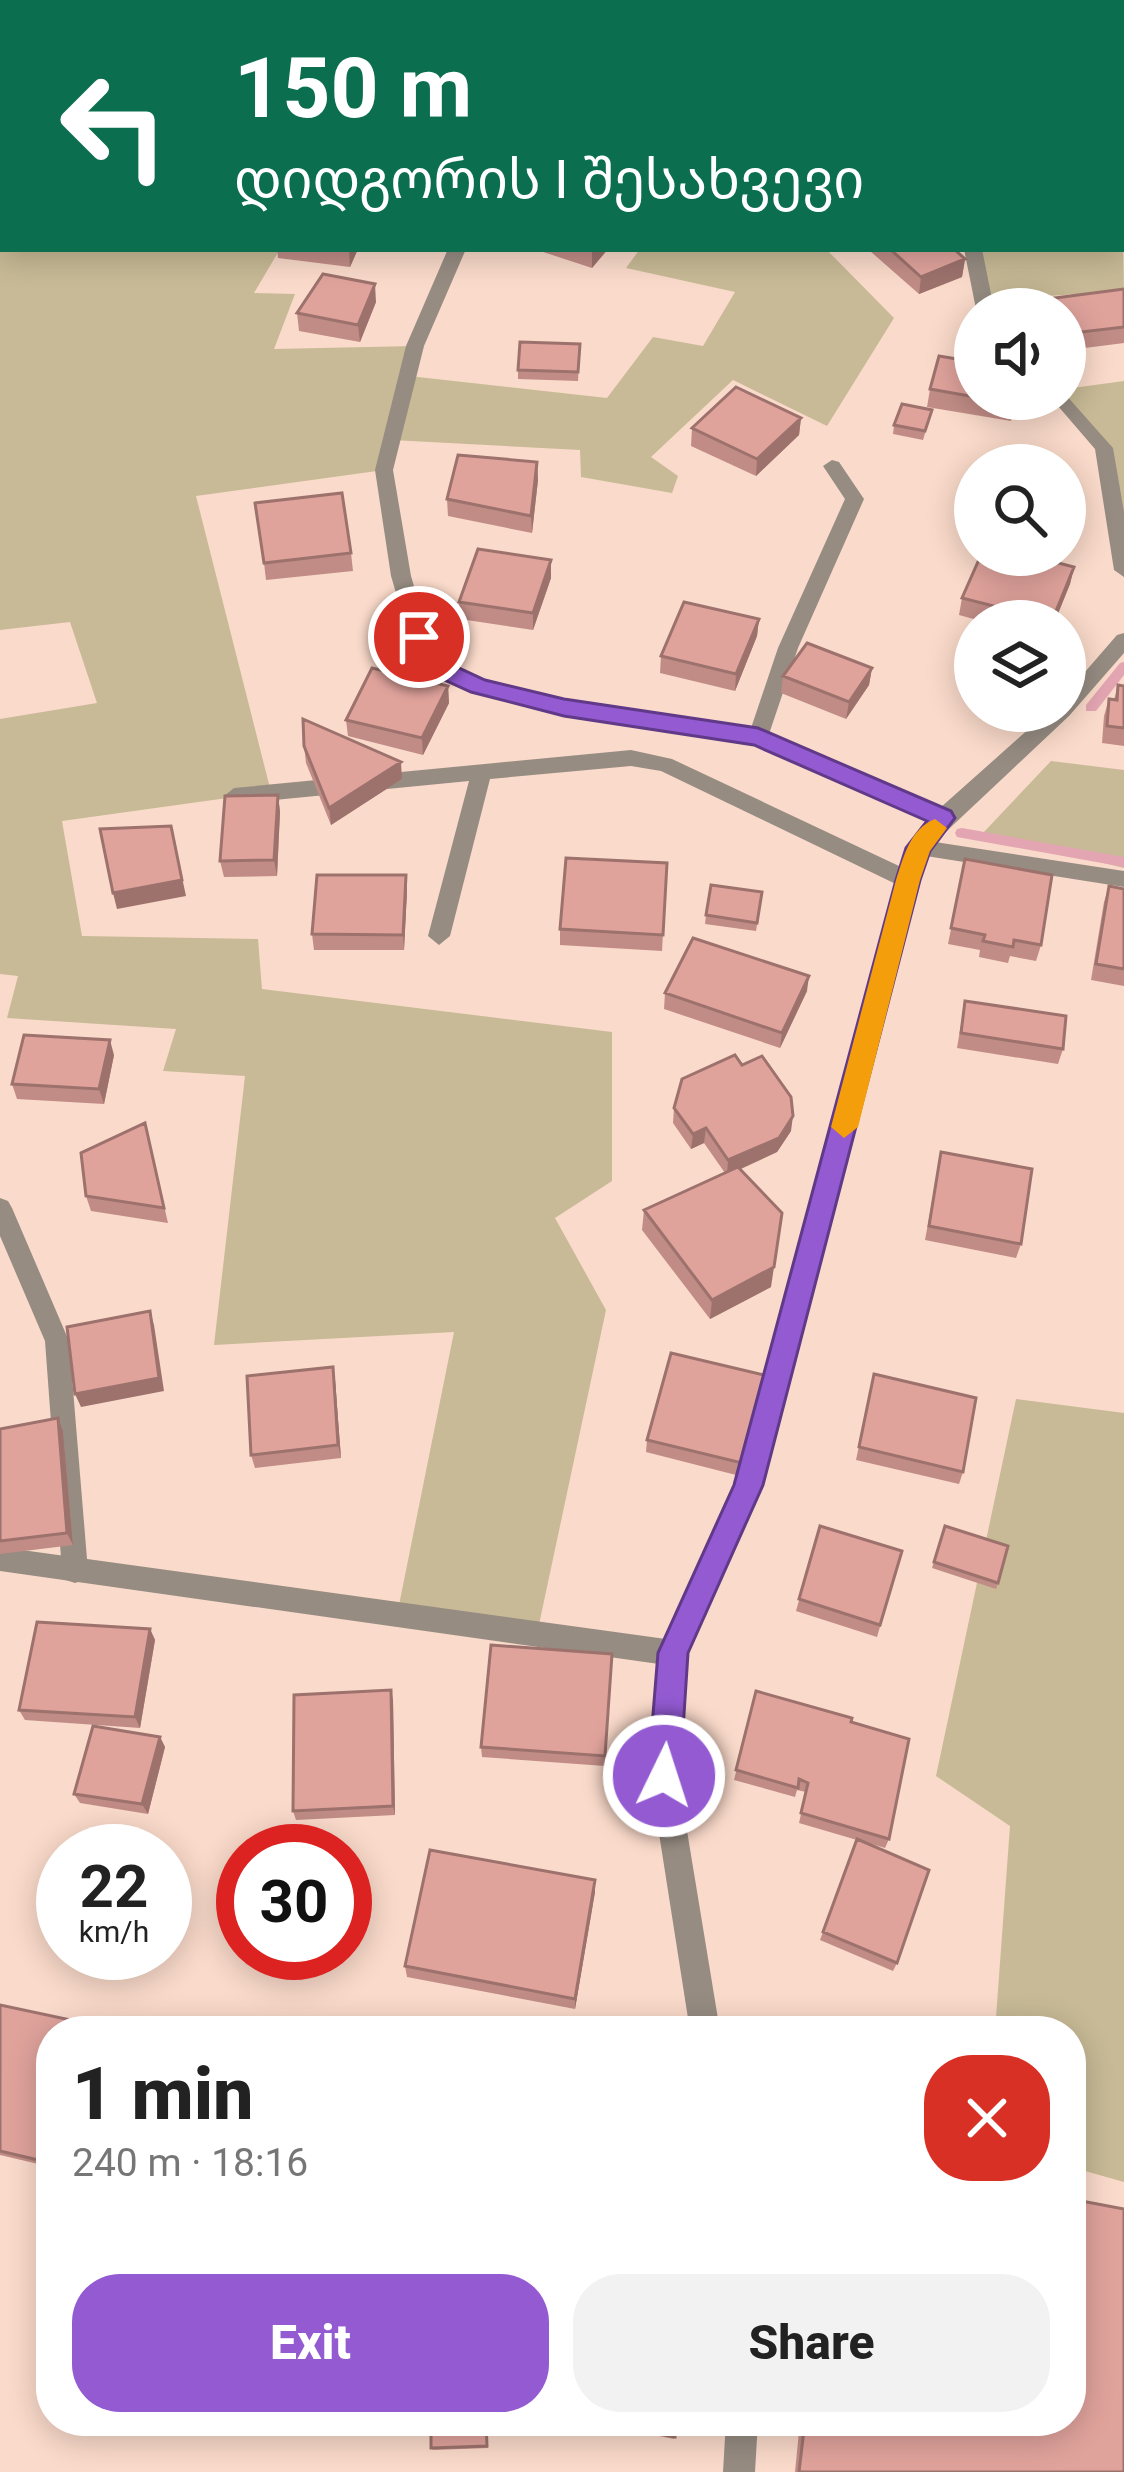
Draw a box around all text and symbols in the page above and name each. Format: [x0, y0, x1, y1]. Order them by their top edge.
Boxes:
text: 150 m [234, 39, 472, 138]
icon: left [36, 48, 192, 204]
text: დიდგორის I შესახვევი [234, 148, 864, 211]
map controls [954, 288, 1086, 732]
button: sound [954, 288, 1086, 420]
button: search [954, 444, 1086, 576]
pin [368, 586, 470, 688]
button: layers [954, 600, 1086, 732]
icon: arrive [386, 604, 452, 670]
position arrow [601, 1713, 727, 1839]
speed limit sign: 30 [216, 1824, 372, 1980]
text: 22 [80, 1851, 148, 1922]
text: km/h [79, 1914, 149, 1949]
text: 1 min [72, 2052, 254, 2137]
button: close [924, 2055, 1050, 2181]
text: 240 m · 18:16 [72, 2140, 308, 2186]
button: Exit [72, 2274, 549, 2412]
button: Share [573, 2274, 1050, 2412]

